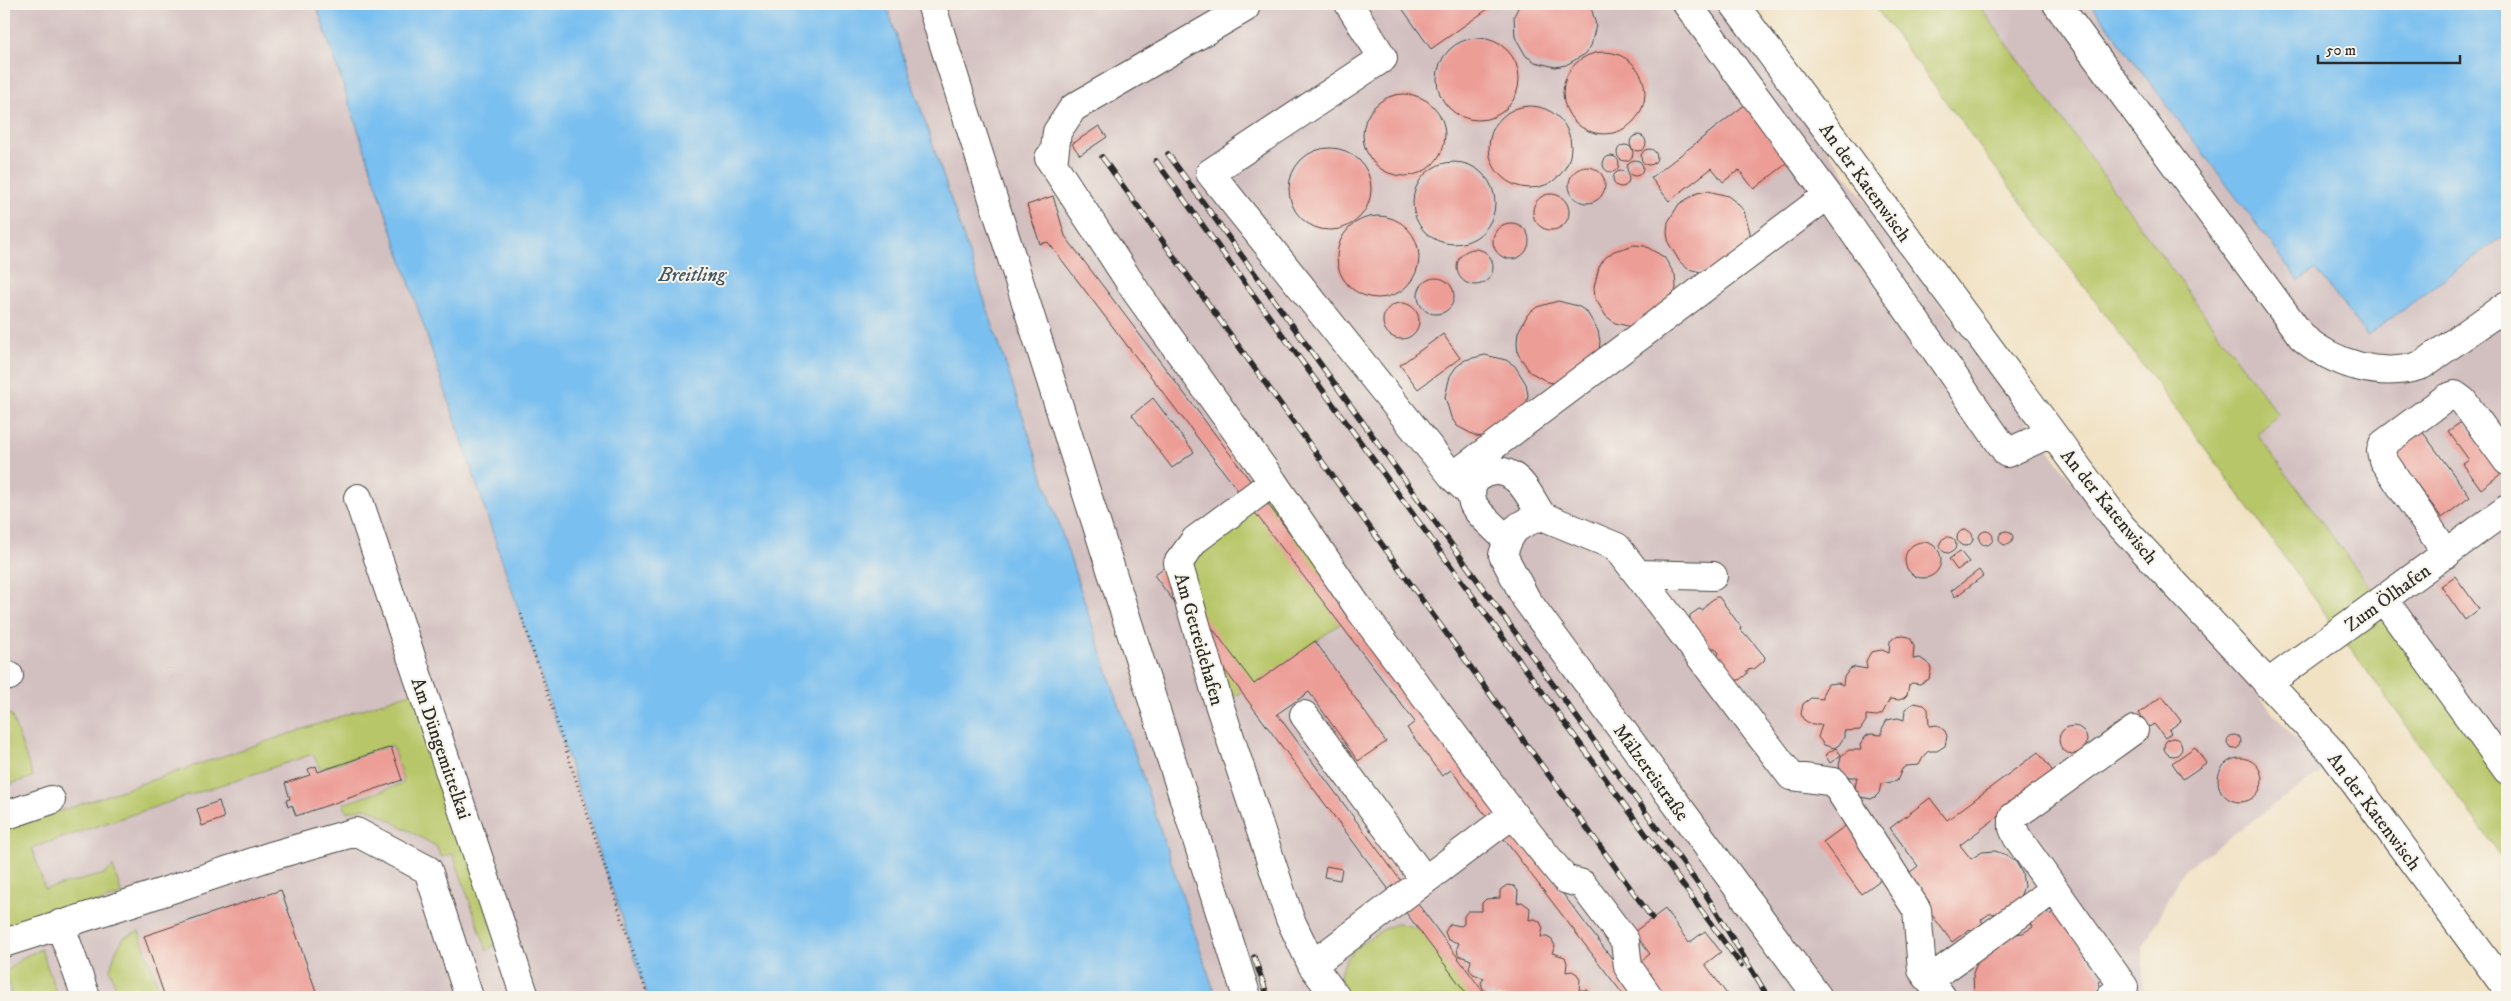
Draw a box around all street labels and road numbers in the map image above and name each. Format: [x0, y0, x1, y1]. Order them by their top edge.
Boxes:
street label: An der Katenwisch [1814, 119, 1916, 247]
street label: An der Katenwisch [2055, 445, 2162, 569]
street label: Zum Ölhafen [2340, 559, 2435, 637]
street label: Am Getreidehafen [1169, 571, 1228, 708]
street label: Am Düngemittelkai [406, 675, 476, 822]
street label: Mälzereistraße [1608, 720, 1694, 826]
street label: An der Katenwisch [2322, 749, 2426, 875]

